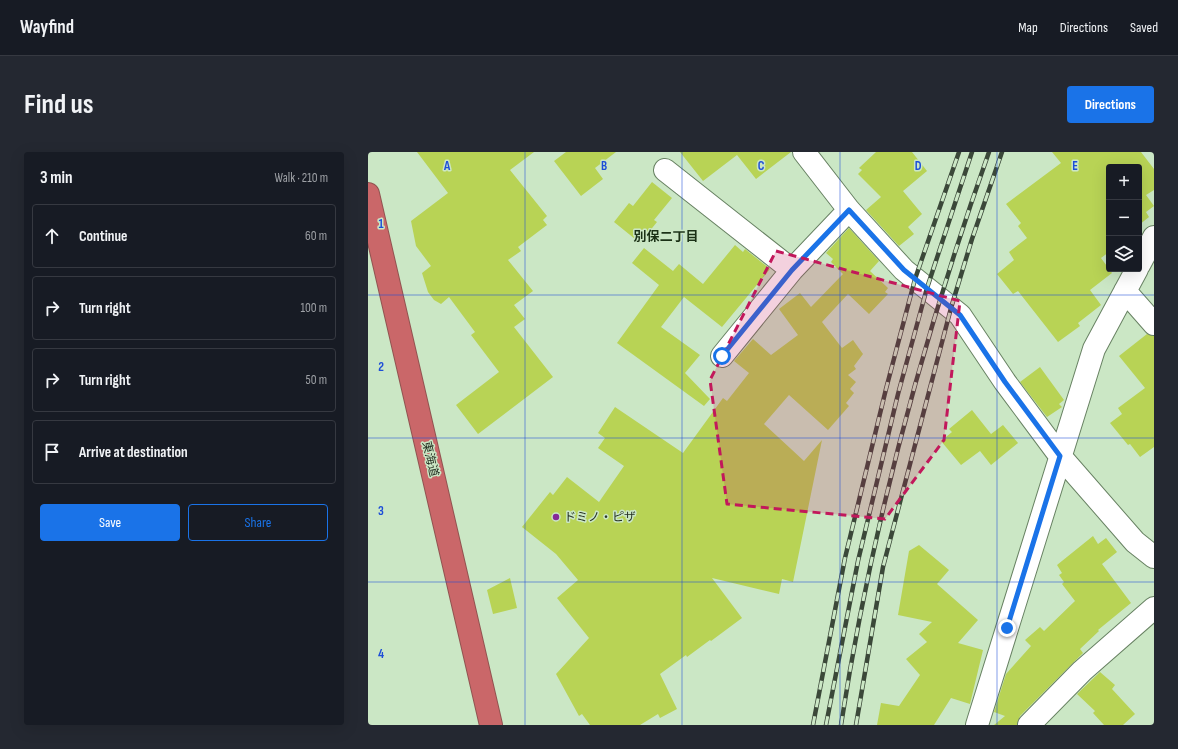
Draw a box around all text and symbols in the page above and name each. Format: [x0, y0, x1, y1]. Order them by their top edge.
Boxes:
text: Wayfind [20, 16, 74, 39]
text: Map [1018, 19, 1038, 36]
text: Directions [1060, 19, 1108, 36]
text: Saved [1130, 19, 1158, 36]
button: Directions [1067, 86, 1154, 123]
text: Find us [24, 88, 93, 121]
text: A [443, 158, 451, 174]
text: B [601, 158, 607, 174]
text: C [758, 158, 765, 174]
text: D [915, 158, 922, 174]
text: E [1072, 158, 1078, 174]
map controls [1106, 164, 1142, 272]
button: + [1106, 164, 1142, 200]
text: 3 min [40, 168, 73, 188]
text: Walk · 210 m [275, 170, 328, 186]
button: − [1106, 200, 1142, 236]
text: 1 [378, 216, 384, 232]
icon: ahead [41, 225, 63, 247]
text: Continue [79, 227, 128, 246]
text: 60 m [305, 228, 327, 244]
district label: 別保二丁目 [633, 229, 699, 245]
button: layers [1106, 236, 1142, 272]
icon: right [41, 297, 63, 319]
text: Turn right [79, 299, 131, 318]
text: 100 m [300, 300, 327, 316]
route start [713, 347, 731, 365]
text: 2 [378, 359, 384, 375]
icon: right [41, 369, 63, 391]
text: Turn right [79, 371, 131, 390]
text: 50 m [306, 372, 327, 388]
street label: 東海道 [419, 440, 441, 478]
icon: arrive [41, 441, 63, 463]
text: Arrive at destination [79, 443, 188, 462]
text: 3 [378, 503, 384, 519]
button: Save [40, 504, 180, 541]
button: Share [188, 504, 328, 541]
place label: ドミノ・ピザ [564, 510, 636, 525]
marker: ドミノ・ピザ [551, 512, 561, 522]
route end [998, 619, 1016, 637]
text: 4 [378, 646, 384, 662]

